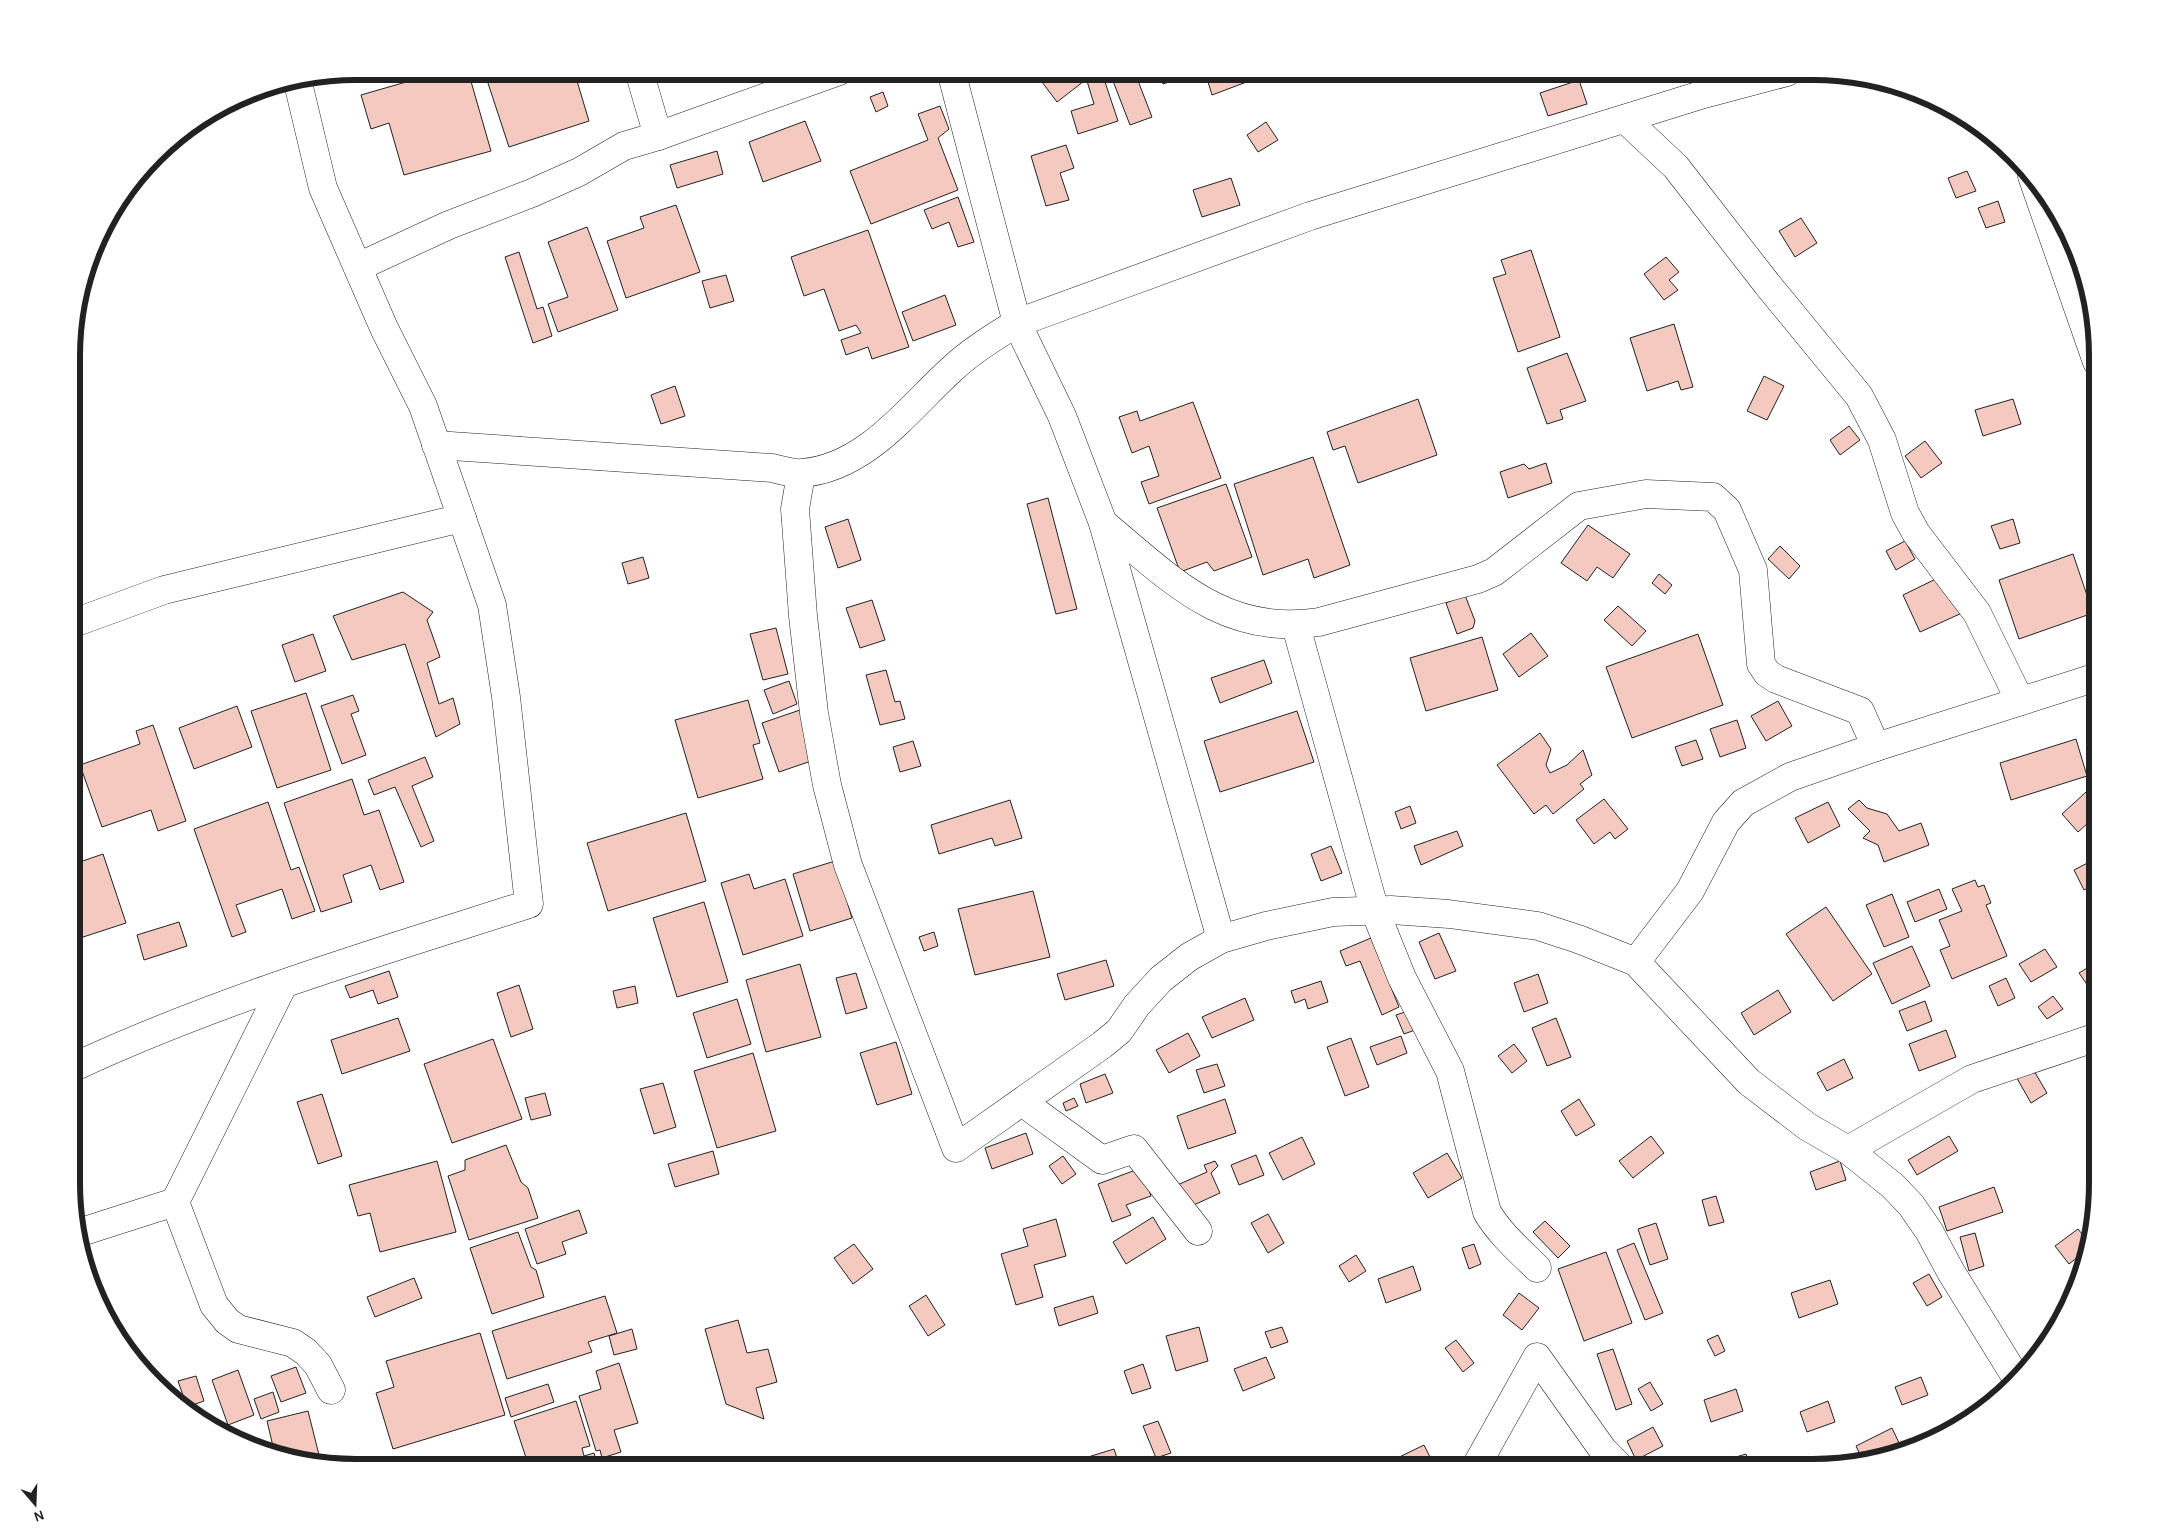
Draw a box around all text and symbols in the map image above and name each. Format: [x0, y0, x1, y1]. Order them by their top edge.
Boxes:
north arrow [10, 1479, 60, 1529]
text: N [32, 1506, 47, 1525]

